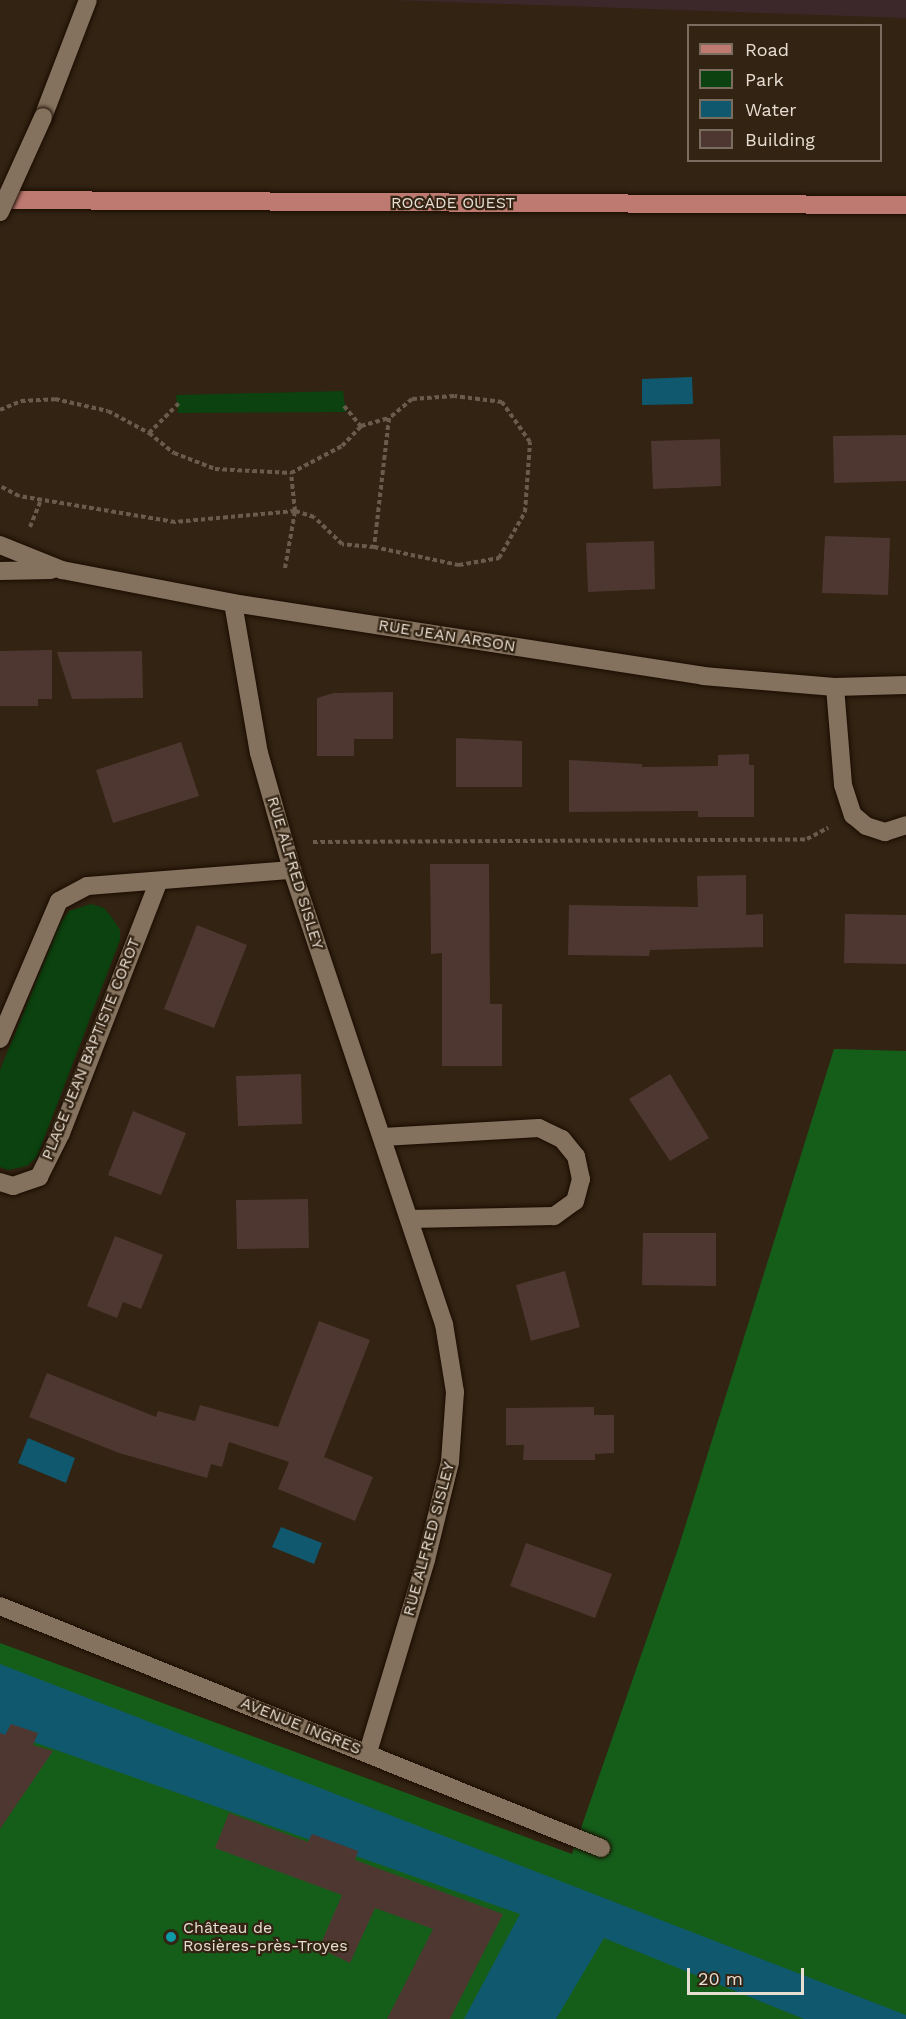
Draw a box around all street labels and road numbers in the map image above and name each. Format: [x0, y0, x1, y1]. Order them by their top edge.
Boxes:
street label: ROCADE OUEST [391, 193, 515, 213]
street label: RUE JEAN ARSON [376, 616, 518, 656]
street label: RUE ALFRED SISLEY [262, 794, 328, 952]
street label: PLACE JEAN BAPTISTE COROT [38, 935, 144, 1163]
street label: RUE ALFRED SISLEY [399, 1459, 459, 1619]
street label: AVENUE INGRES [238, 1693, 364, 1759]

